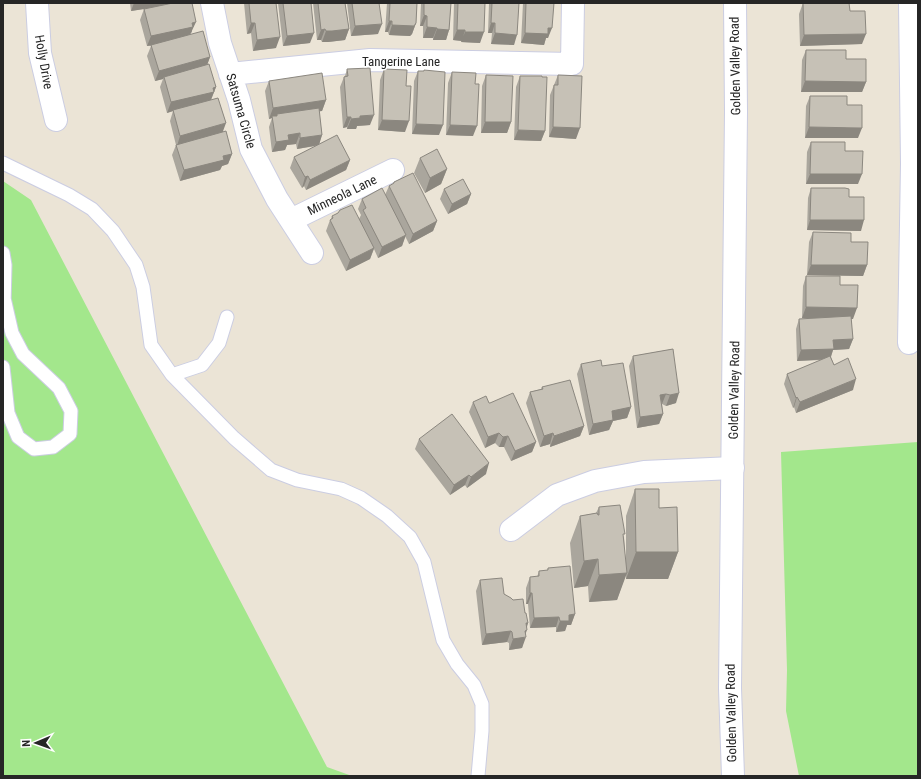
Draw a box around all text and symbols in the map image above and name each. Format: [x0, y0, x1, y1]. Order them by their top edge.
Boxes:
street label: Golden Valley Road [727, 17, 743, 115]
street label: Holly Drive [32, 34, 56, 90]
street label: Tangerine Lane [362, 54, 440, 69]
street label: Satsuma Circle [223, 72, 259, 150]
street label: Minneola Lane [305, 172, 379, 218]
street label: Golden Valley Road [726, 341, 742, 439]
street label: Golden Valley Road [723, 664, 739, 762]
north arrow [16, 723, 56, 763]
text: N [20, 739, 33, 747]

